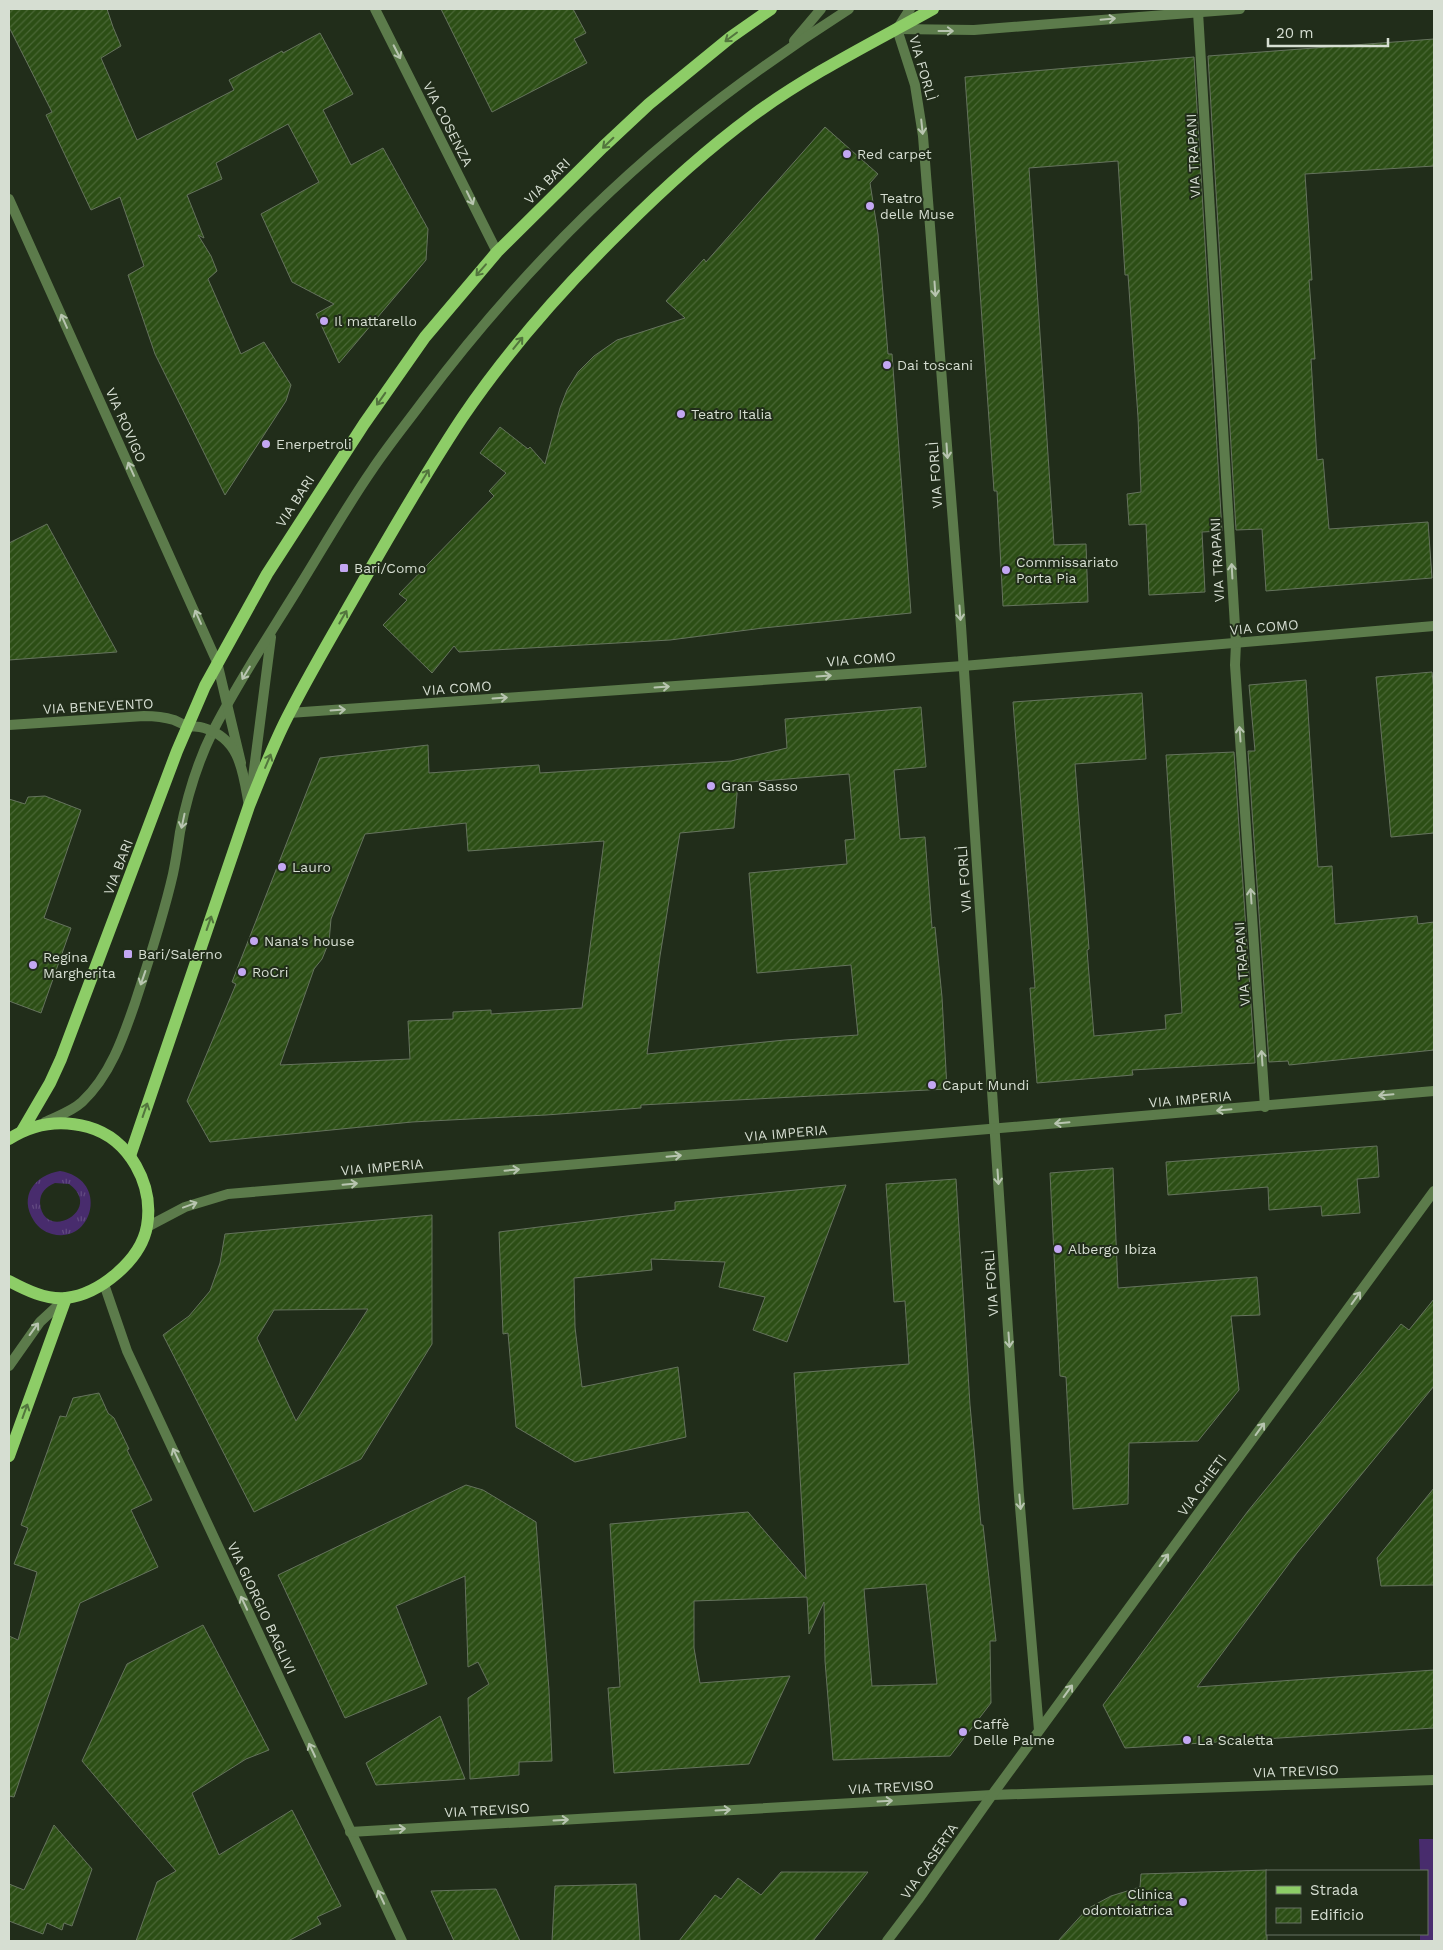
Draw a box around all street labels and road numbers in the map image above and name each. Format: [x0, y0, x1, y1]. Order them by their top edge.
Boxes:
street label: VIA FORLÌ [906, 33, 940, 103]
street label: VIA COSENZA [420, 79, 476, 169]
street label: VIA TRAPANI [1183, 113, 1203, 199]
street label: VIA BARI [521, 155, 573, 207]
street label: VIA ROVIGO [102, 385, 150, 465]
street label: VIA FORLÌ [925, 441, 945, 509]
street label: VIA BARI [272, 472, 318, 530]
street label: VIA TRAPANI [1207, 517, 1227, 603]
street label: VIA COMO [1229, 616, 1299, 638]
street label: VIA COMO [826, 649, 896, 669]
street label: VIA COMO [422, 678, 492, 698]
street label: VIA BENEVENTO [42, 695, 154, 717]
street label: VIA BARI [100, 837, 136, 897]
street label: VIA FORLÌ [954, 845, 974, 913]
street label: VIA TRAPANI [1231, 921, 1253, 1007]
street label: VIA IMPERIA [1148, 1087, 1232, 1111]
street label: VIA IMPERIA [744, 1121, 828, 1145]
street label: VIA IMPERIA [340, 1155, 424, 1179]
street label: VIA FORLÌ [981, 1249, 1001, 1317]
street label: VIA CHIETI [1174, 1451, 1230, 1519]
street label: VIA GIORGIO BAGLIVI [224, 1539, 300, 1677]
street label: VIA TREVISO [1253, 1762, 1339, 1780]
street label: VIA TREVISO [848, 1777, 934, 1797]
street label: VIA TREVISO [444, 1800, 530, 1820]
street label: VIA CASERTA [897, 1820, 961, 1902]

